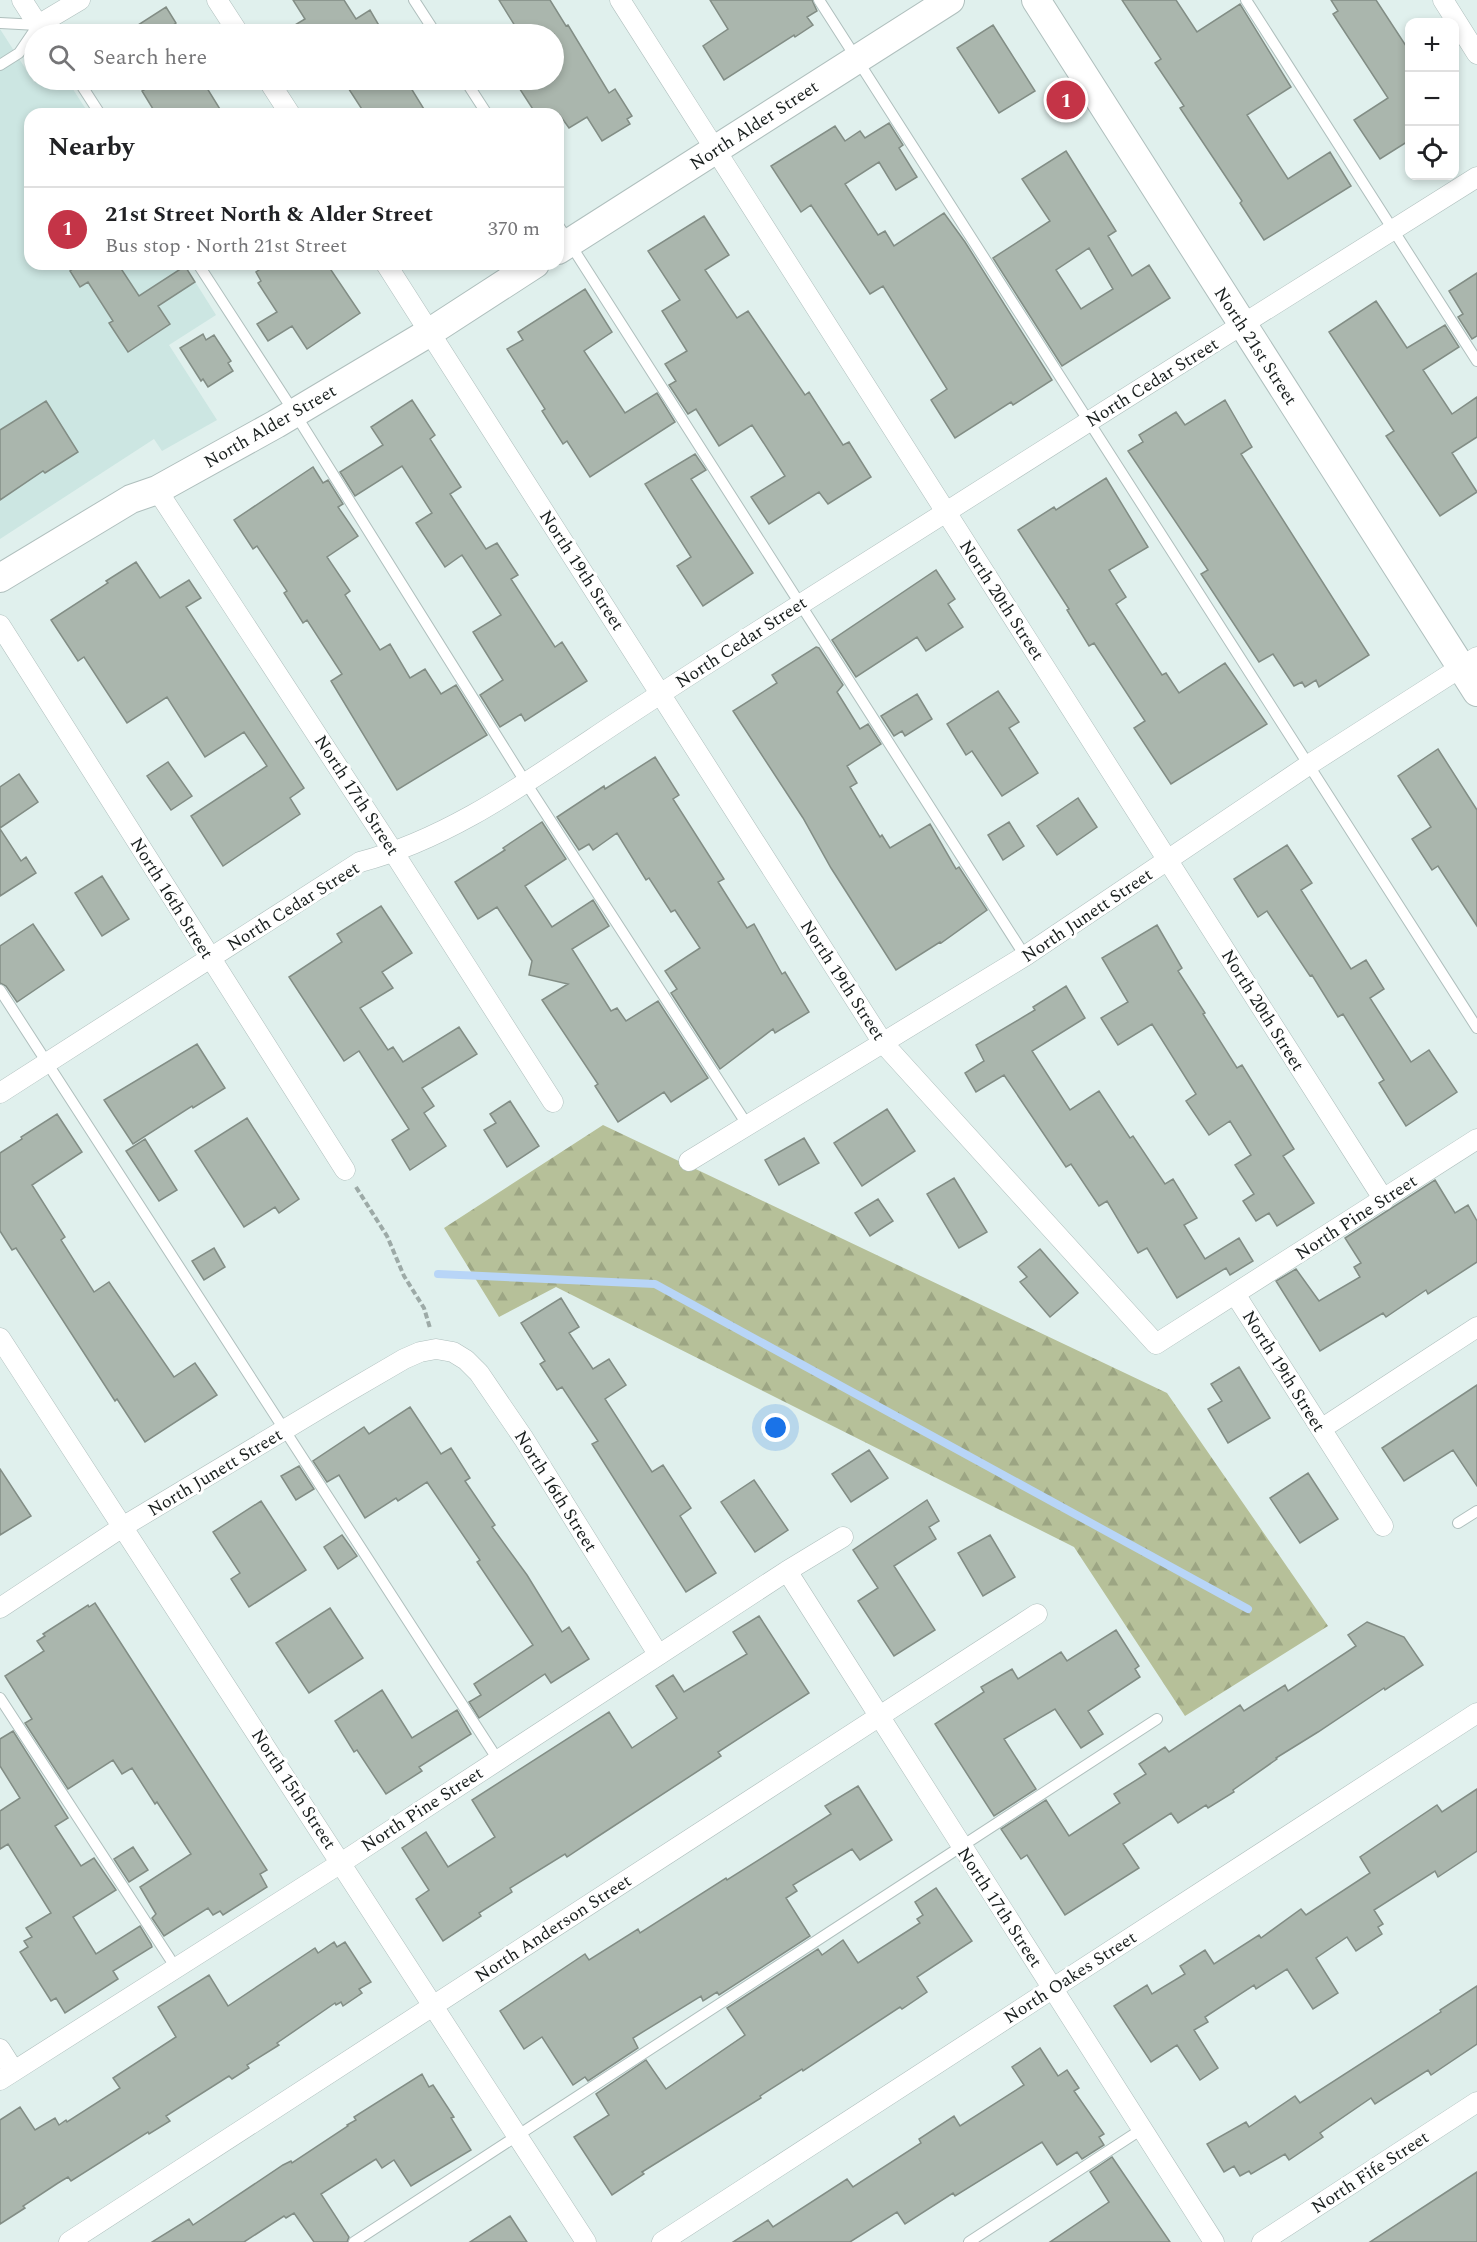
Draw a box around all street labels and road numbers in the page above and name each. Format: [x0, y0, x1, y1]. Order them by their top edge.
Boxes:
street label: North Alder Street [684, 74, 824, 177]
street label: North 21st Street [1207, 282, 1304, 411]
street label: North Cedar Street [1081, 331, 1224, 434]
street label: North Alder Street [199, 378, 341, 475]
street label: North 19th Street [532, 505, 631, 636]
street label: North 20th Street [952, 535, 1051, 666]
street label: North Cedar Street [670, 590, 812, 695]
street label: North 17th Street [307, 730, 406, 861]
street label: North 16th Street [123, 832, 220, 964]
street label: North Cedar Street [222, 855, 365, 958]
street label: North Junett Street [1016, 861, 1158, 969]
street label: North 19th Street [793, 915, 892, 1046]
street label: North 20th Street [1214, 944, 1311, 1076]
street label: North Pine Street [1290, 1168, 1423, 1267]
street label: North 19th Street [1235, 1305, 1332, 1437]
street label: North Junett Street [143, 1421, 288, 1523]
street label: North 16th Street [507, 1425, 604, 1557]
street label: North 15th Street [244, 1724, 343, 1855]
street label: North Pine Street [356, 1760, 489, 1859]
street label: North 17th Street [950, 1842, 1049, 1973]
street label: North Anderson Street [470, 1867, 637, 1989]
street label: North Oakes Street [998, 1924, 1142, 2031]
street label: North Fife Street [1306, 2124, 1435, 2221]

